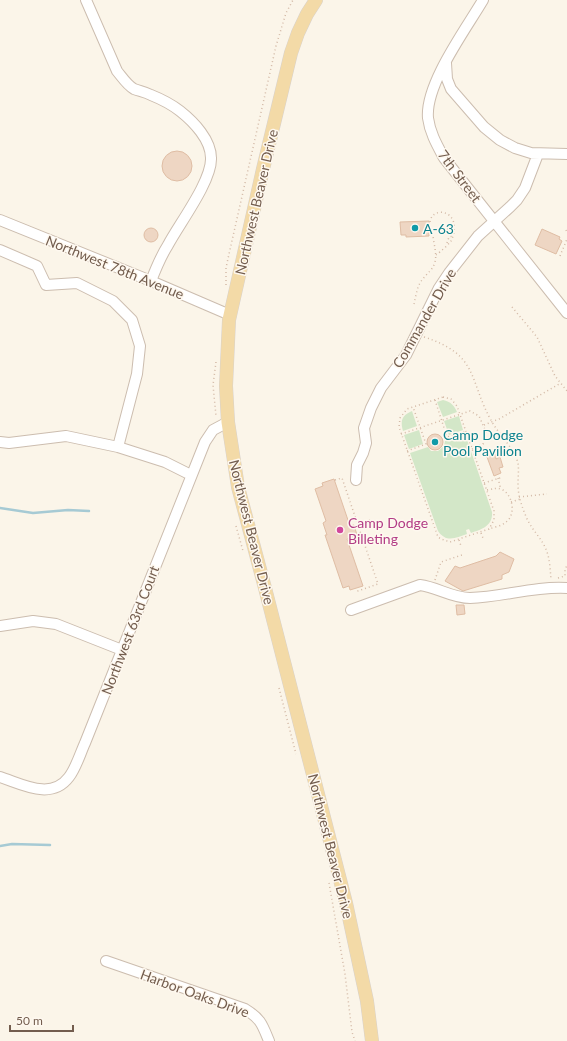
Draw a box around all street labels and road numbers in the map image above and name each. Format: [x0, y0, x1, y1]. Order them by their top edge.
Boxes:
street label: Northwest Beaver Drive [231, 128, 281, 276]
street label: 7th Street [435, 146, 485, 206]
street label: Northwest 78th Avenue [43, 231, 187, 303]
street label: Commander Drive [389, 265, 459, 371]
street label: Northwest Beaver Drive [226, 458, 278, 606]
street label: Northwest 63rd Court [98, 563, 162, 697]
street label: Northwest Beaver Drive [305, 772, 357, 920]
street label: Harbor Oaks Drive [138, 965, 252, 1021]

